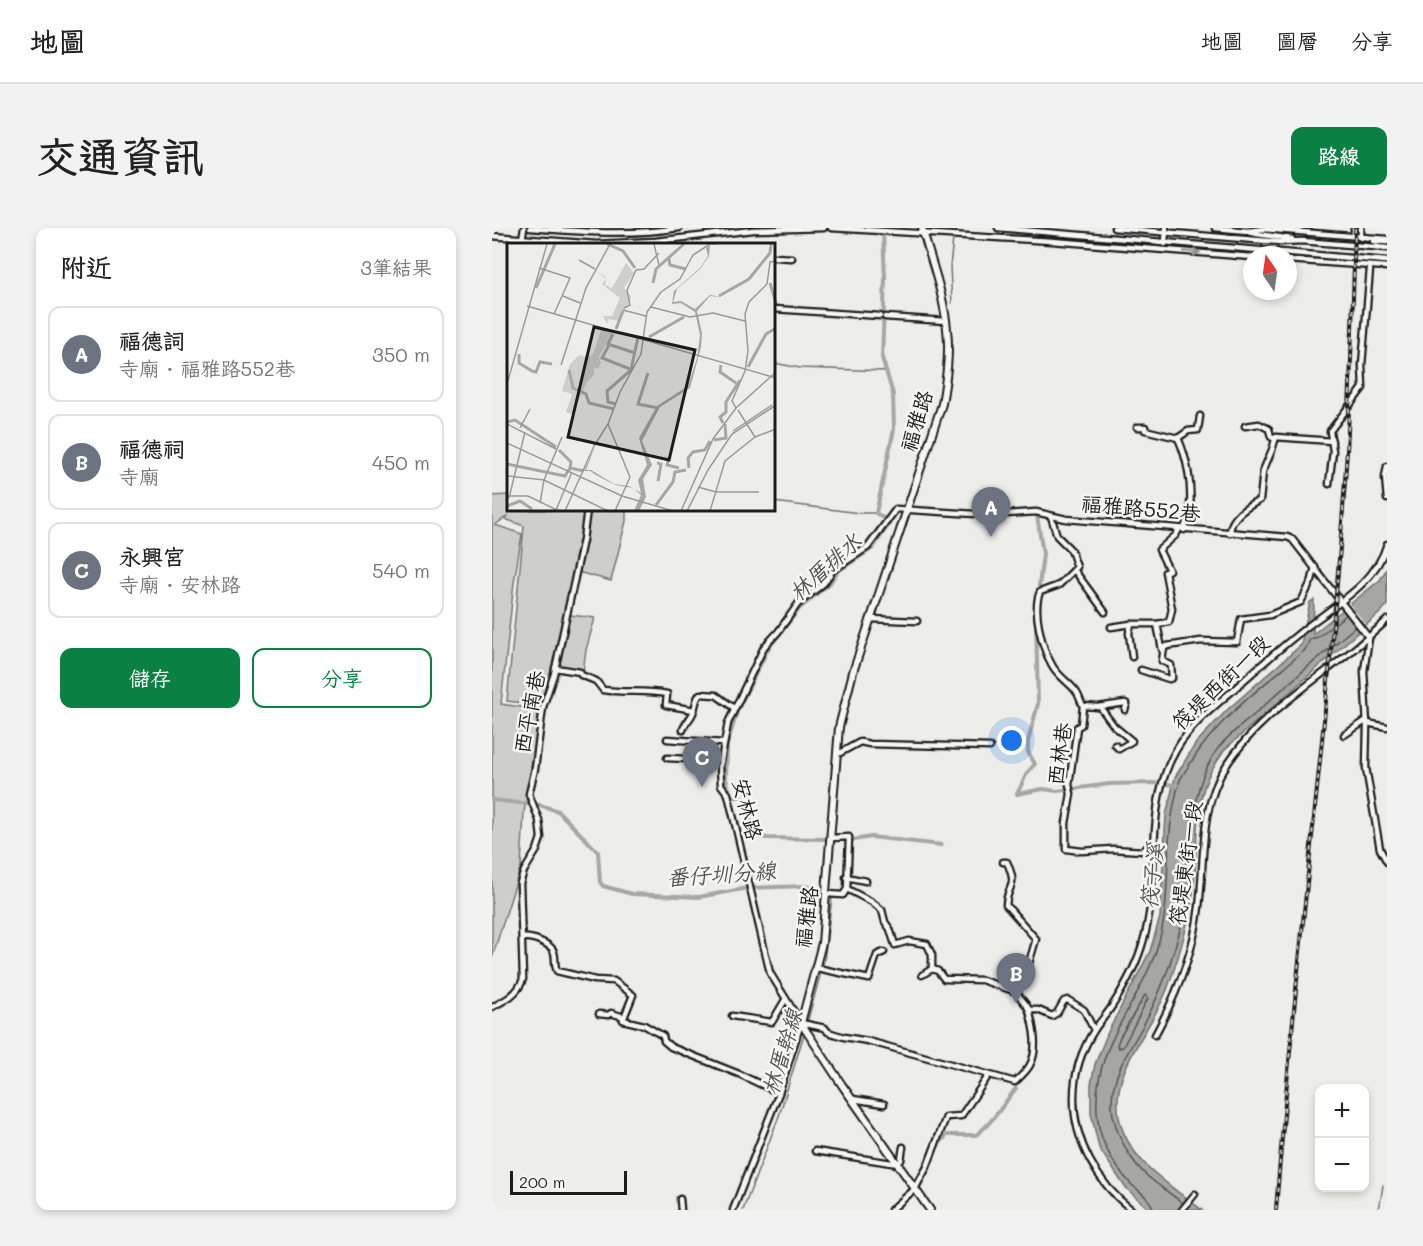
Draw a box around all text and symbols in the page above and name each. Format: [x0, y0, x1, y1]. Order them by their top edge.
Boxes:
text: 地圖 [30, 23, 86, 59]
text: 地圖 [1201, 27, 1243, 54]
text: 圖層 [1276, 27, 1318, 54]
text: 分享 [1351, 27, 1393, 54]
button: 路線 [1291, 127, 1387, 185]
text: 交通資訊 [36, 128, 204, 183]
inset map [507, 243, 776, 512]
north arrow [1243, 246, 1297, 300]
one-way arrow [1182, 247, 1201, 256]
text: 附近 [60, 250, 112, 284]
text: 3筆結果 [360, 254, 432, 280]
text: 福德詞 [119, 326, 185, 355]
text: A [75, 341, 88, 367]
text: 350 m [372, 341, 430, 367]
text: 寺廟 · 福雅路552巷 [119, 355, 295, 381]
street label: 福雅路 [893, 386, 938, 455]
text: 福德祠 [119, 434, 185, 463]
text: B [75, 449, 88, 475]
text: 450 m [372, 449, 430, 475]
text: 寺廟 [119, 463, 159, 489]
pin: A [972, 488, 1010, 537]
street label: 福雅路552巷 [1080, 489, 1202, 526]
water label: 林厝排水 [782, 526, 868, 607]
text: 永興宮 [119, 542, 185, 571]
text: C [74, 557, 89, 583]
text: 540 m [372, 557, 430, 583]
text: 寺廟 · 安林路 [119, 571, 241, 597]
street label: 筏堤西街一段 [1165, 628, 1275, 735]
button: 儲存 [60, 648, 240, 708]
button: 分享 [252, 648, 432, 708]
street label: 西平南巷 [507, 668, 550, 756]
street label: 西林巷 [1041, 721, 1076, 787]
your location [997, 726, 1026, 755]
pin: C [682, 738, 722, 787]
street label: 安林路 [728, 775, 769, 842]
street label: 筏堤東街一段 [1162, 799, 1207, 927]
water label: 筏子溪 [1134, 841, 1169, 910]
water label: 番仔圳分線 [665, 855, 778, 892]
street label: 福雅路 [788, 884, 823, 950]
pin: B [996, 954, 1036, 1003]
water label: 林厝幹線 [755, 1005, 809, 1098]
map controls [1315, 1084, 1369, 1192]
button: + [1315, 1084, 1369, 1138]
button: − [1315, 1138, 1369, 1192]
scale bar [510, 1168, 627, 1196]
text: 200 m [519, 1171, 566, 1192]

